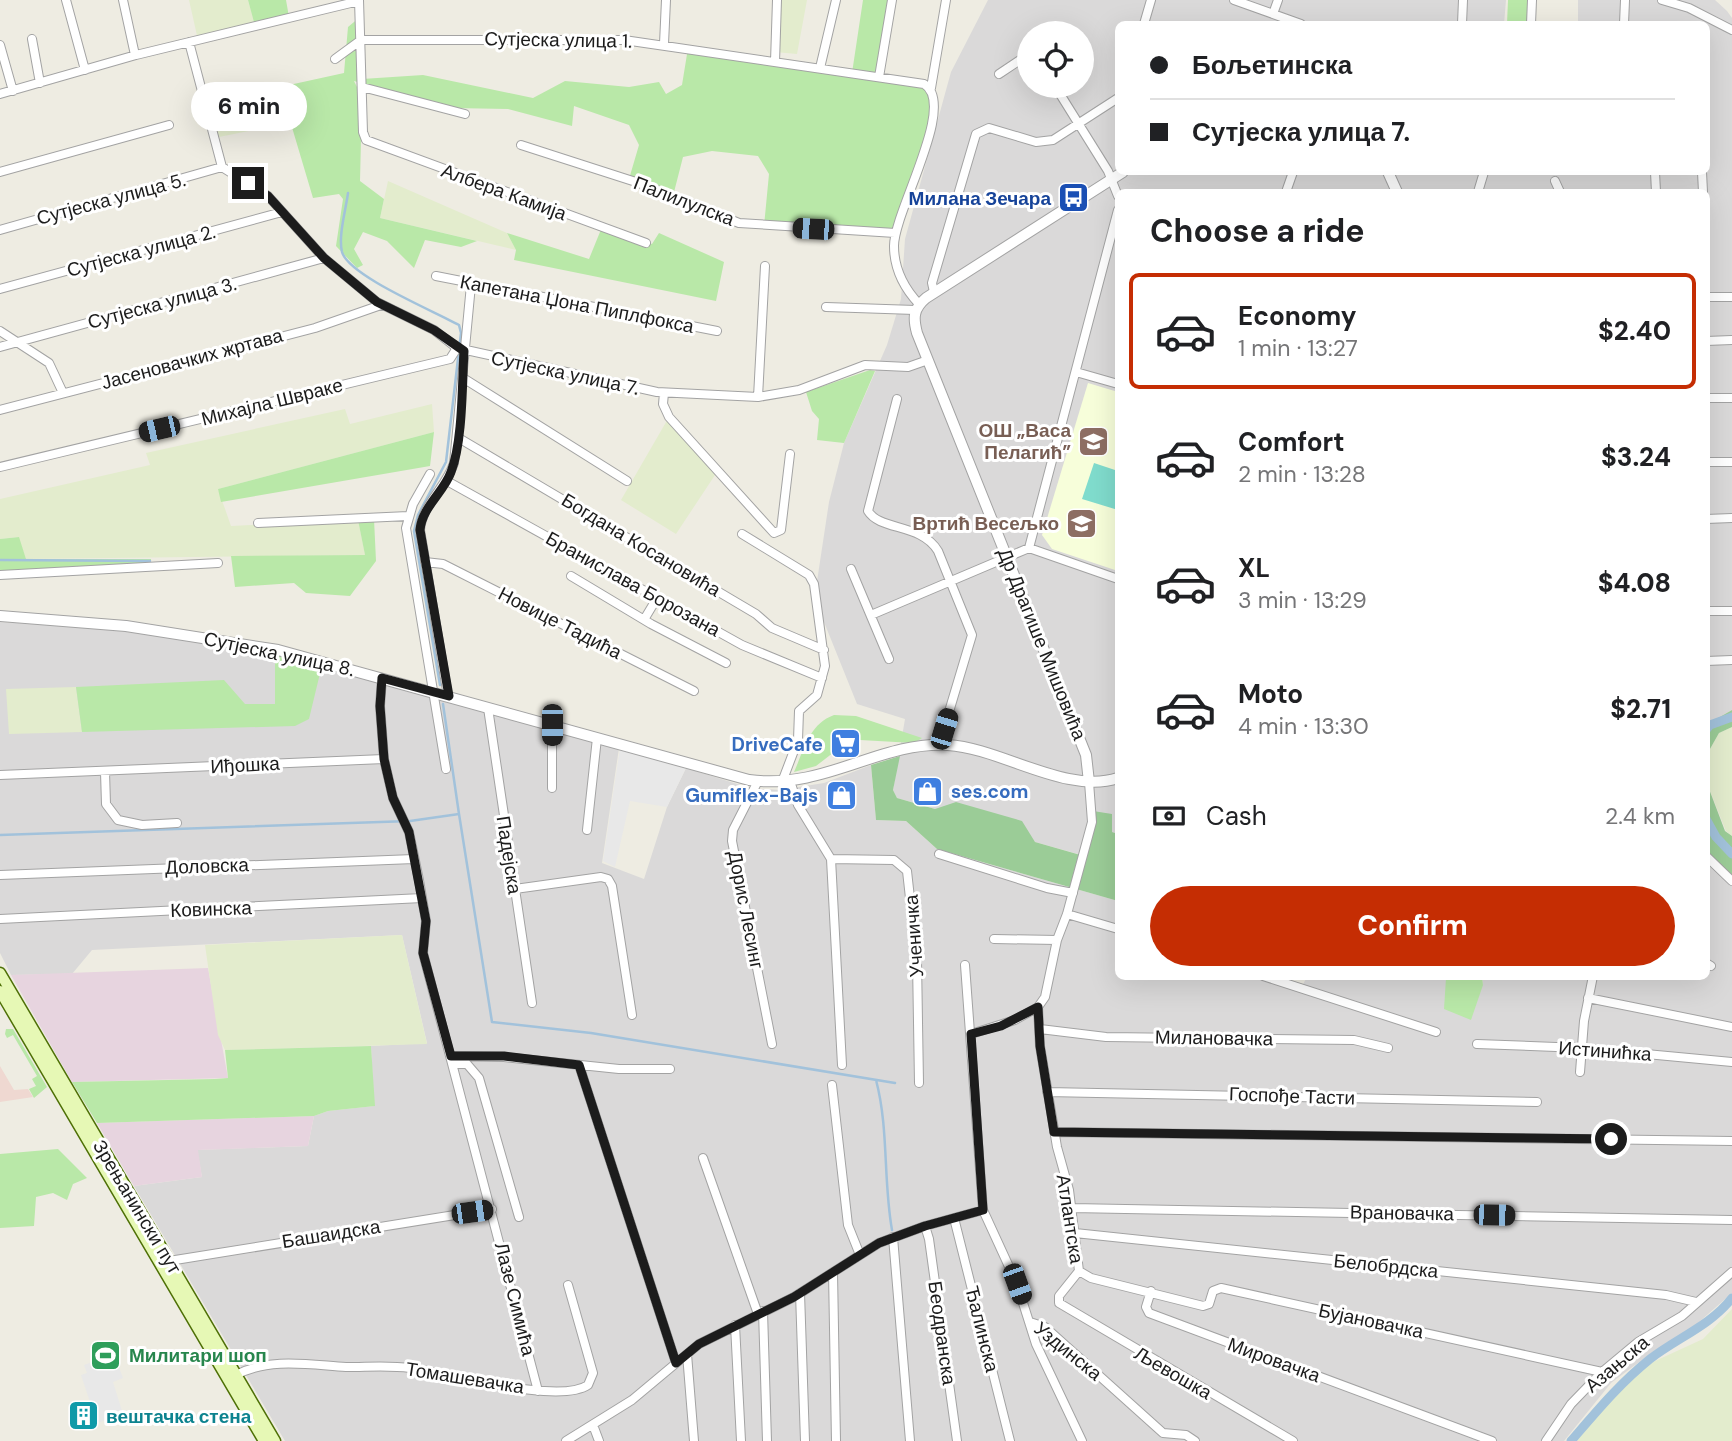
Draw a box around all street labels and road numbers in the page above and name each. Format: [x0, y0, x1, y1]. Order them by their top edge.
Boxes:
street label: Сутјеска улица 1. [484, 26, 632, 54]
street label: Албера Камија [438, 158, 570, 226]
street label: Сутјеска улица 5. [34, 167, 188, 231]
street label: Палилулска [630, 170, 738, 232]
street label: Сутјеска улица 2. [64, 219, 218, 283]
street label: Капетана Џона Пиплфокса [458, 269, 697, 339]
street label: Сутјеска улица 3. [85, 271, 239, 335]
street label: Јасеновачких жртава [98, 323, 286, 395]
street label: Сутјеска улица 7. [489, 345, 641, 401]
street label: Михајла Швраке [199, 372, 345, 432]
street label: Богдана Косановића [557, 488, 726, 603]
street label: Бранислава Борозана [541, 526, 725, 643]
street label: Др Драгише Мишовића [992, 544, 1092, 744]
street label: Новице Тадића [494, 581, 626, 665]
street label: Сутјеска улица 8. [201, 626, 357, 682]
street label: Иђошка [210, 751, 281, 779]
street label: Падејска [490, 814, 528, 896]
street label: Дорис Лесинг [722, 849, 770, 971]
street label: Доловска [165, 852, 250, 880]
street label: Ученичка [899, 893, 929, 978]
street label: Ковинска [170, 895, 253, 923]
street label: Милановачка [1155, 1024, 1274, 1052]
street label: Истинићка [1558, 1035, 1653, 1067]
street label: Госпође Тасти [1228, 1081, 1356, 1111]
street label: Зрењанински пут [87, 1135, 187, 1279]
street label: Атлантска [1051, 1173, 1089, 1266]
street label: Врановачка [1350, 1200, 1455, 1226]
street label: Башаидска [280, 1214, 382, 1254]
street label: Лазе Симића [489, 1240, 541, 1359]
street label: Белобрдска [1332, 1248, 1440, 1284]
street label: Беодранска [922, 1279, 962, 1387]
street label: Ђалинска [959, 1283, 1005, 1375]
street label: Бујановачка [1316, 1298, 1426, 1344]
street label: Уздинска [1029, 1316, 1107, 1386]
street label: Азањска [1580, 1330, 1655, 1398]
street label: Мировачка [1224, 1332, 1324, 1388]
street label: Љевошка [1130, 1341, 1217, 1405]
street label: Томашевачка [404, 1356, 526, 1400]

